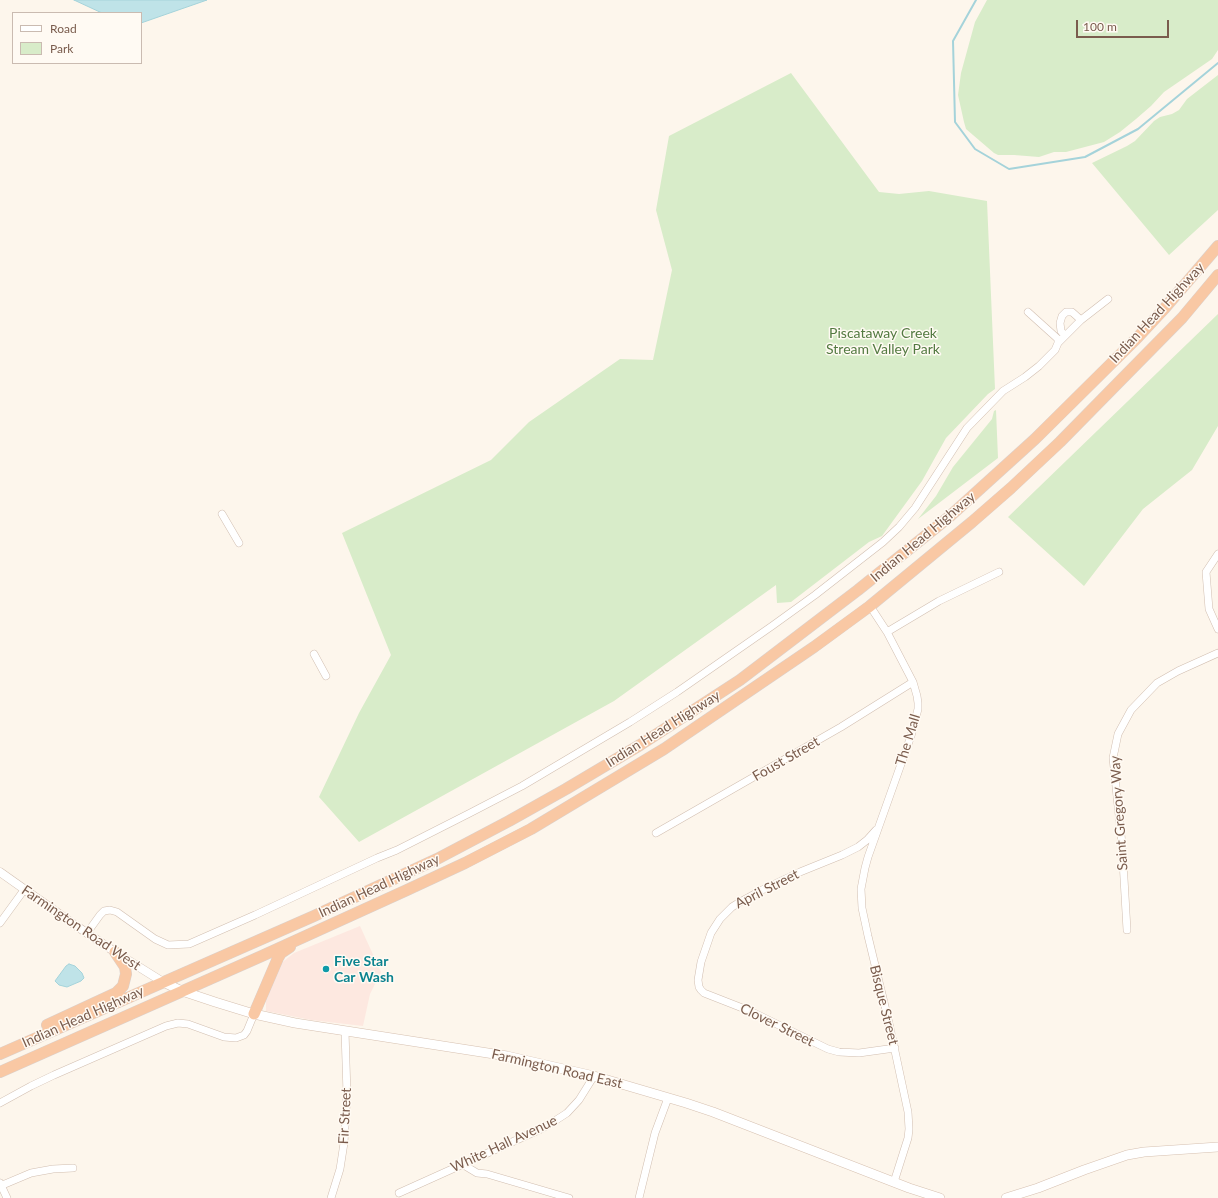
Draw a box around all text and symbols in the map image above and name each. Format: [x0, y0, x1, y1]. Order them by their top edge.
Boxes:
legend [12, 12, 142, 64]
scale bar [1078, 12, 1171, 38]
text: 100 m [1083, 19, 1117, 34]
text: Road [50, 21, 77, 36]
text: Park [50, 41, 73, 56]
street label: Indian Head Highway [1106, 259, 1208, 367]
park label: Piscataway Creek Stream Valley Park [826, 325, 940, 358]
street label: Indian Head Highway [867, 488, 979, 586]
street label: Indian Head Highway [603, 687, 723, 771]
street label: The Mall [892, 712, 924, 768]
street label: Foust Street [750, 733, 822, 785]
street label: Saint Gregory Way [1107, 755, 1131, 871]
street label: Indian Head Highway [316, 851, 442, 921]
street label: April Street [732, 866, 802, 912]
street label: Farmington Road West [18, 882, 144, 974]
place label: Five Star Car Wash [334, 953, 394, 986]
street label: Bisque Street [866, 963, 902, 1047]
marker: Five Star Car Wash [321, 964, 331, 974]
street label: Indian Head Highway [20, 983, 146, 1051]
street label: Clover Street [737, 1000, 817, 1050]
street label: Farmington Road East [490, 1046, 624, 1092]
street label: Fir Street [335, 1087, 355, 1145]
street label: White Hall Avenue [448, 1112, 560, 1176]

